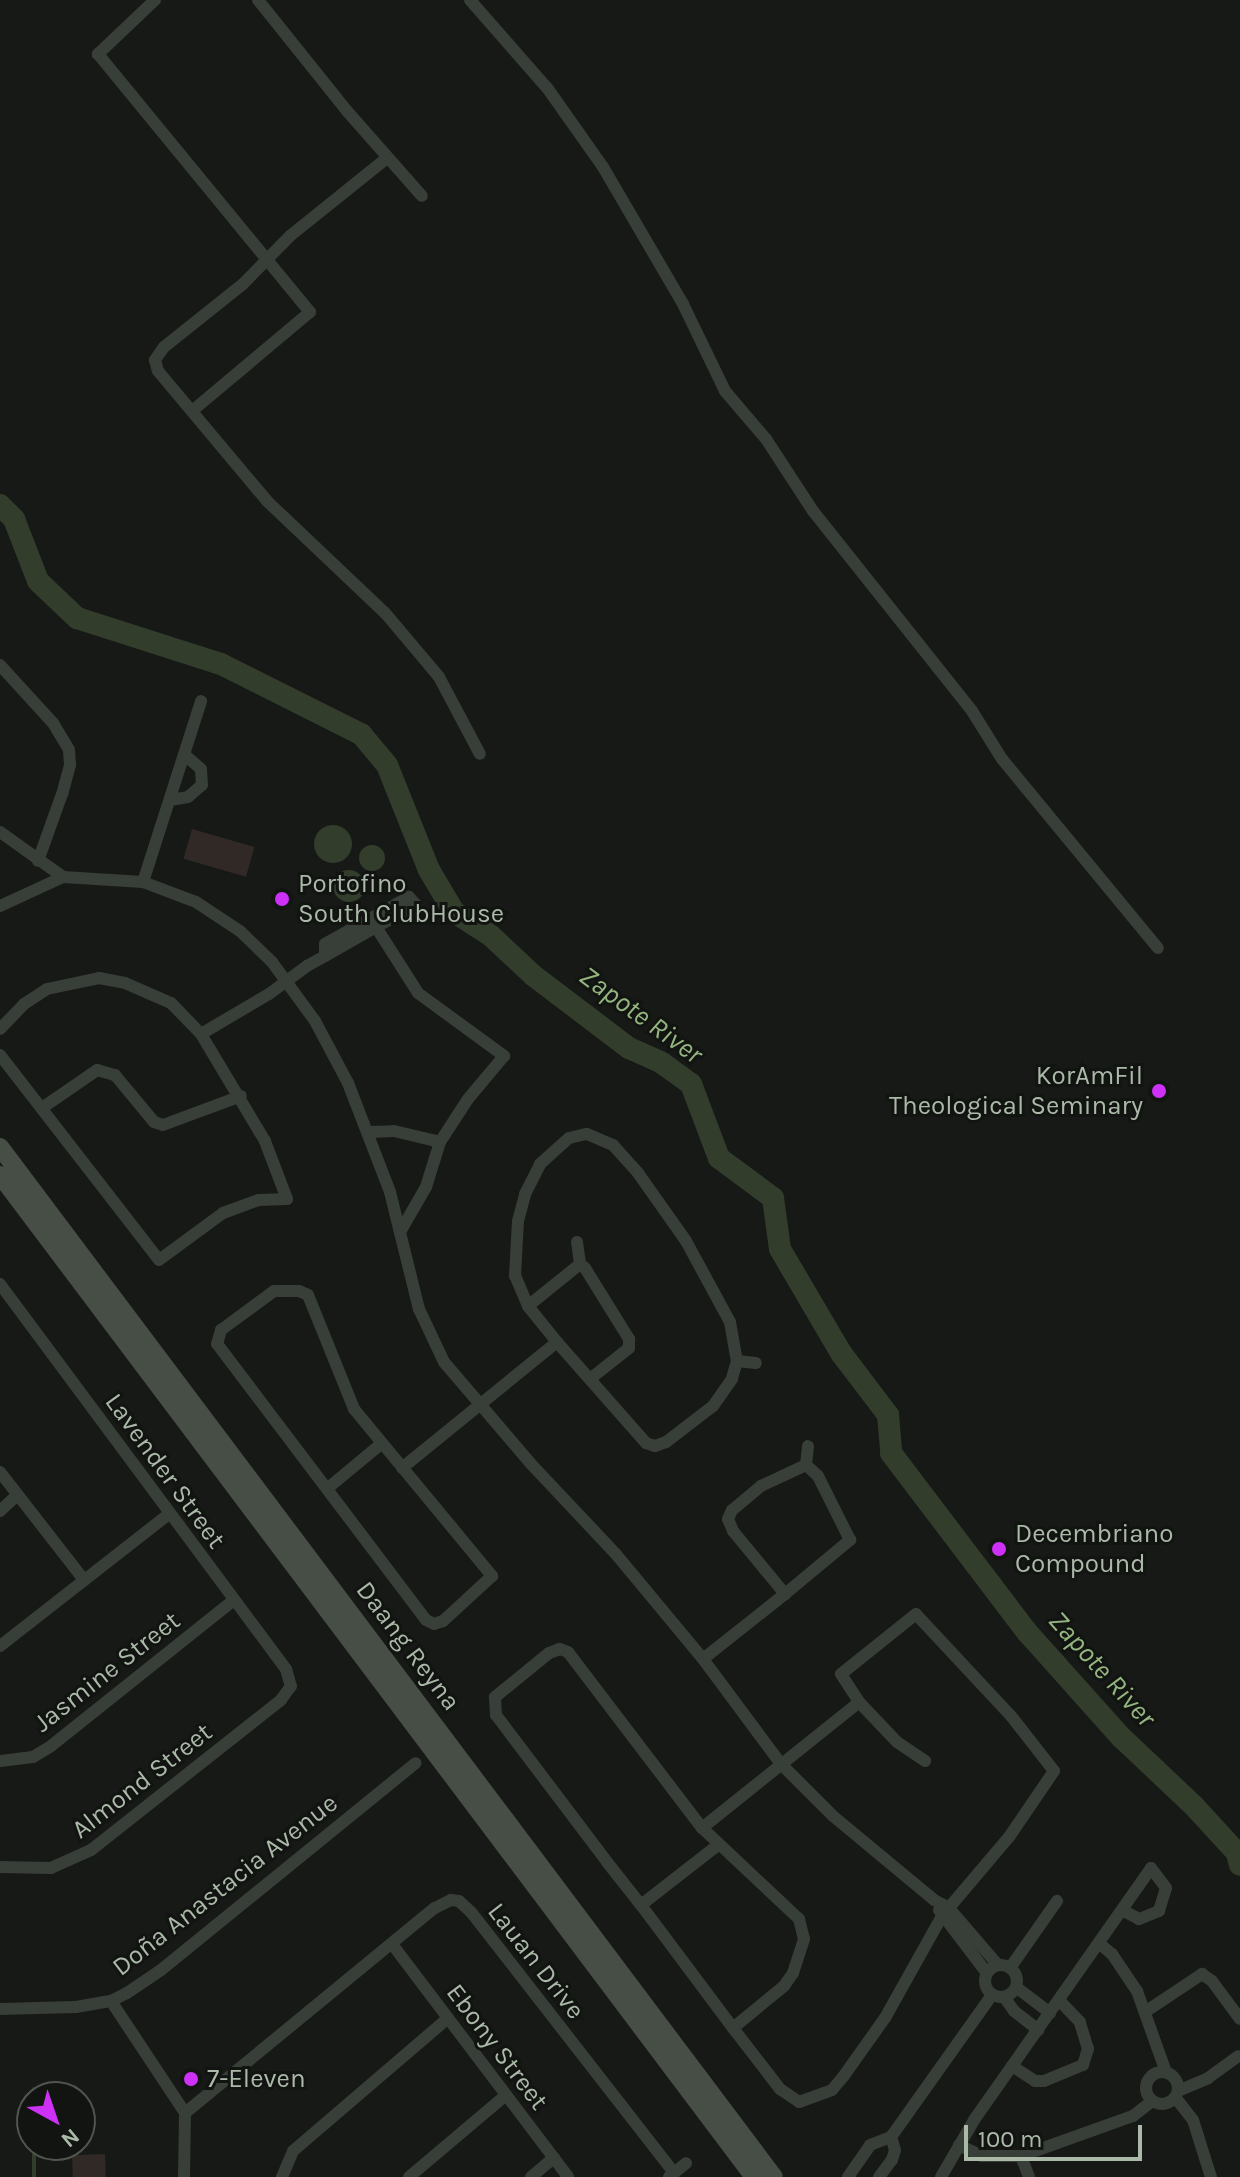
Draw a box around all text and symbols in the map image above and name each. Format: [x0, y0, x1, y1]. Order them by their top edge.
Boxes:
place label: Portofino South ClubHouse [298, 868, 504, 930]
marker: Portofino South ClubHouse [273, 890, 291, 908]
water label: Zapote River [573, 959, 709, 1071]
place label: KorAmFil Theological Seminary [889, 1060, 1143, 1122]
marker: KorAmFil Theological Seminary [1150, 1082, 1168, 1100]
street label: Lavender Street [98, 1387, 232, 1555]
place label: Decembriano Compound [1015, 1518, 1173, 1580]
marker: Decembriano Compound [990, 1540, 1008, 1558]
street label: Daang Reyna [349, 1575, 467, 1717]
water label: Zapote River [1041, 1604, 1163, 1734]
street label: Jasmine Street [28, 1605, 186, 1739]
street label: Almond Street [66, 1717, 218, 1845]
street label: Doña Anastacia Avenue [106, 1787, 344, 1983]
street label: Lauan Drive [481, 1897, 591, 2025]
street label: Ebony Street [440, 1978, 554, 2116]
place label: 7-Eleven [207, 2063, 306, 2095]
marker: 7-Eleven [182, 2070, 200, 2088]
north arrow [16, 2081, 96, 2161]
scale bar [968, 2109, 1146, 2159]
text: N [56, 2123, 85, 2153]
text: 100 m [978, 2125, 1043, 2153]

